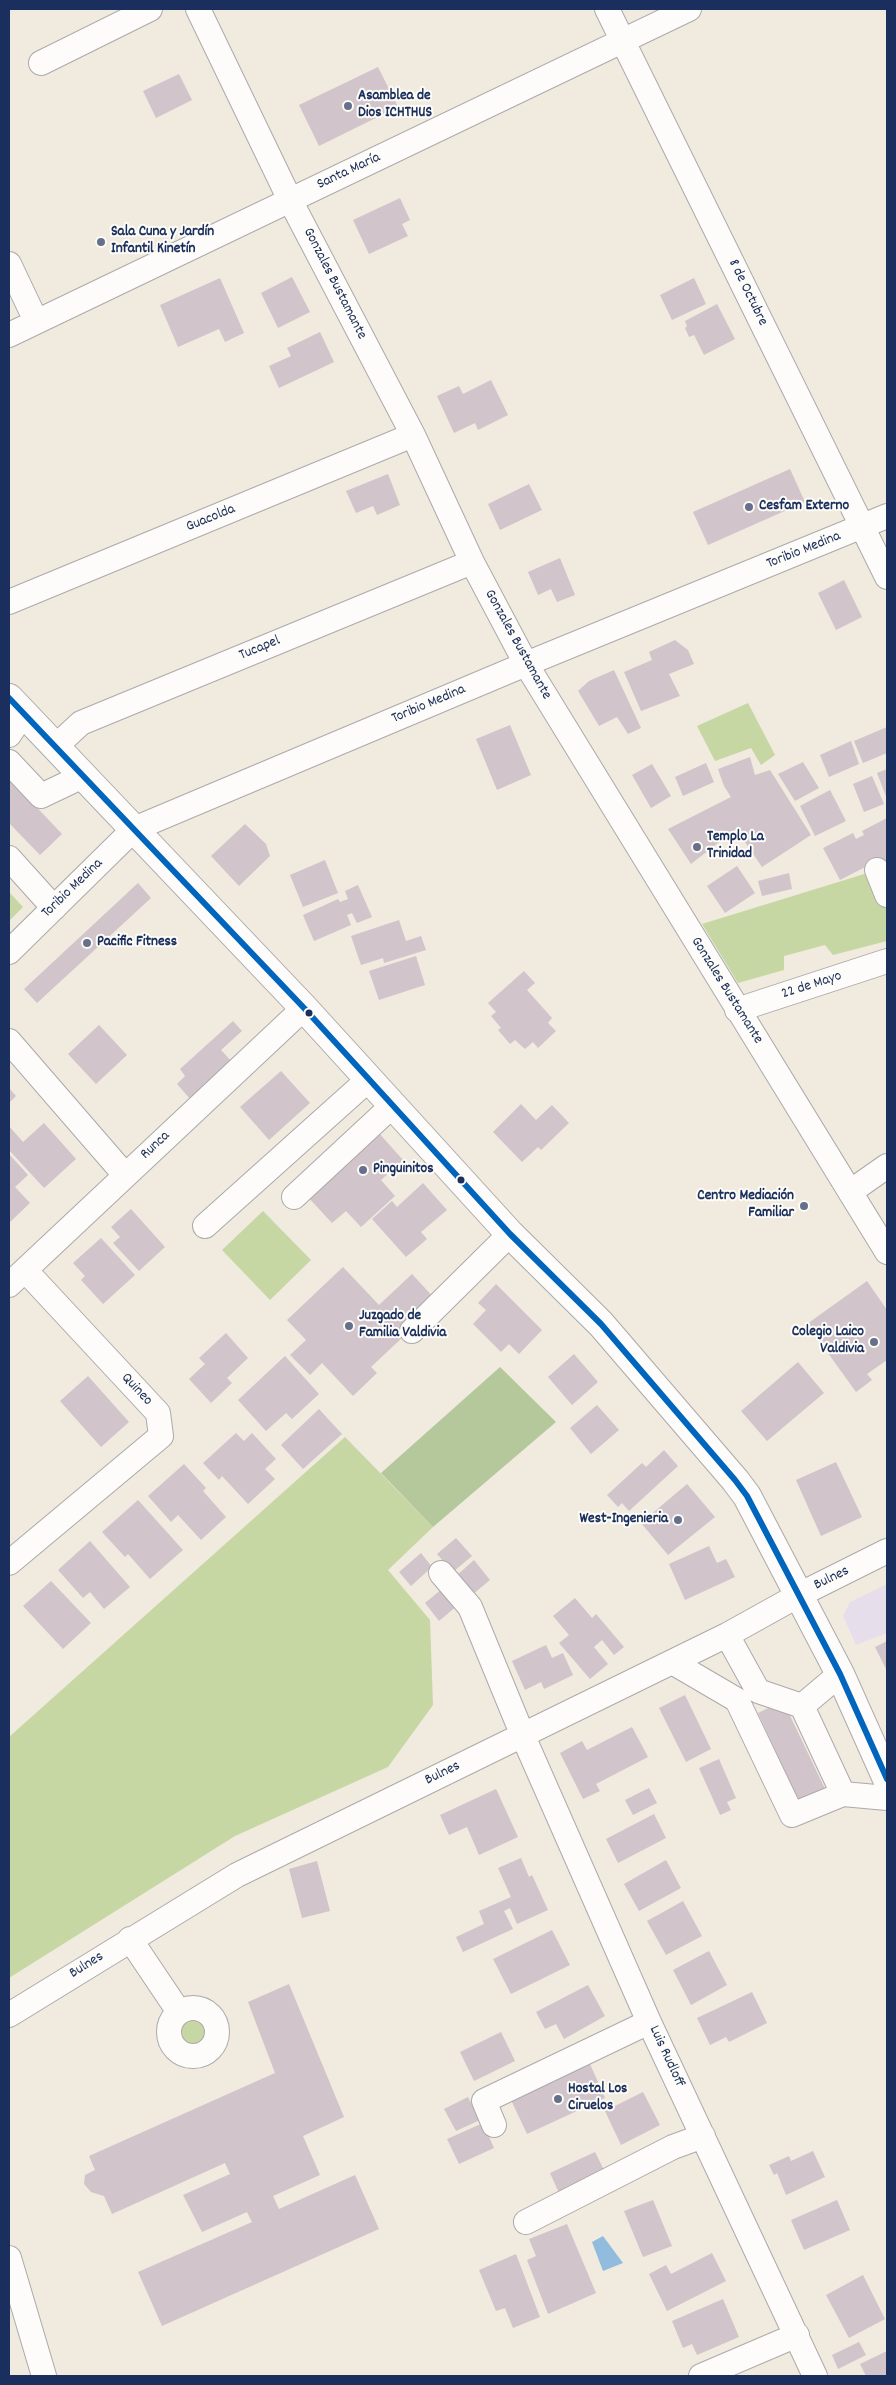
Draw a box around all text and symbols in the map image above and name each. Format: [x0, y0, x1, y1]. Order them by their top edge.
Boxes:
place label: Asamblea de Dios ICHTHUS [358, 88, 432, 123]
marker: Asamblea de Dios ICHTHUS [342, 100, 354, 112]
street label: Santa María [314, 150, 384, 194]
place label: Sala Cuna y Jardín Infantil Kinetín [111, 224, 214, 259]
street label: Gonzales Bustamante [298, 225, 370, 343]
marker: Sala Cuna y Jardín Infantil Kinetín [95, 236, 107, 248]
street label: 8 de Octubre [723, 257, 771, 329]
place label: Cesfam Externo [759, 498, 849, 516]
street label: Guacolda [184, 501, 238, 537]
marker: Cesfam Externo [743, 501, 755, 513]
street label: Toribio Medina [764, 528, 844, 574]
street label: Gonzales Bustamante [479, 587, 555, 703]
street label: Tucapel [237, 633, 283, 665]
street label: Toribio Medina [390, 681, 468, 729]
place label: Templo La Trinidad [707, 829, 764, 864]
marker: Templo La Trinidad [691, 841, 703, 853]
street label: Toribio Medina [39, 855, 107, 923]
place label: Pacific Fitness [97, 934, 177, 952]
street label: Gonzales Bustamante [686, 934, 766, 1048]
marker: Pacific Fitness [81, 937, 93, 949]
street label: 22 de Mayo [780, 968, 844, 1004]
unlabelled marker [304, 1008, 314, 1018]
street label: Runca [138, 1128, 174, 1164]
place label: Pinguinitos [373, 1161, 433, 1179]
marker: Pinguinitos [357, 1164, 369, 1176]
unlabelled marker [456, 1175, 466, 1185]
place label: Centro Mediación Familiar [697, 1188, 794, 1223]
marker: Centro Mediación Familiar [798, 1200, 810, 1212]
place label: Juzgado de Familia Valdivia [359, 1308, 446, 1343]
marker: Juzgado de Familia Valdivia [343, 1320, 355, 1332]
place label: Colegio Laico Valdivia [792, 1324, 864, 1359]
marker: Colegio Laico Valdivia [868, 1336, 880, 1348]
street label: Quineo [116, 1370, 156, 1410]
place label: West-Ingenieria [579, 1511, 668, 1529]
marker: West-Ingenieria [672, 1514, 684, 1526]
street label: Bulnes [811, 1563, 853, 1595]
street label: Bulnes [422, 1758, 464, 1790]
street label: Bulnes [67, 1949, 107, 1983]
street label: Luis Rudloff [644, 2023, 688, 2091]
place label: Hostal Los Ciruelos [568, 2081, 627, 2116]
marker: Hostal Los Ciruelos [552, 2093, 564, 2105]

